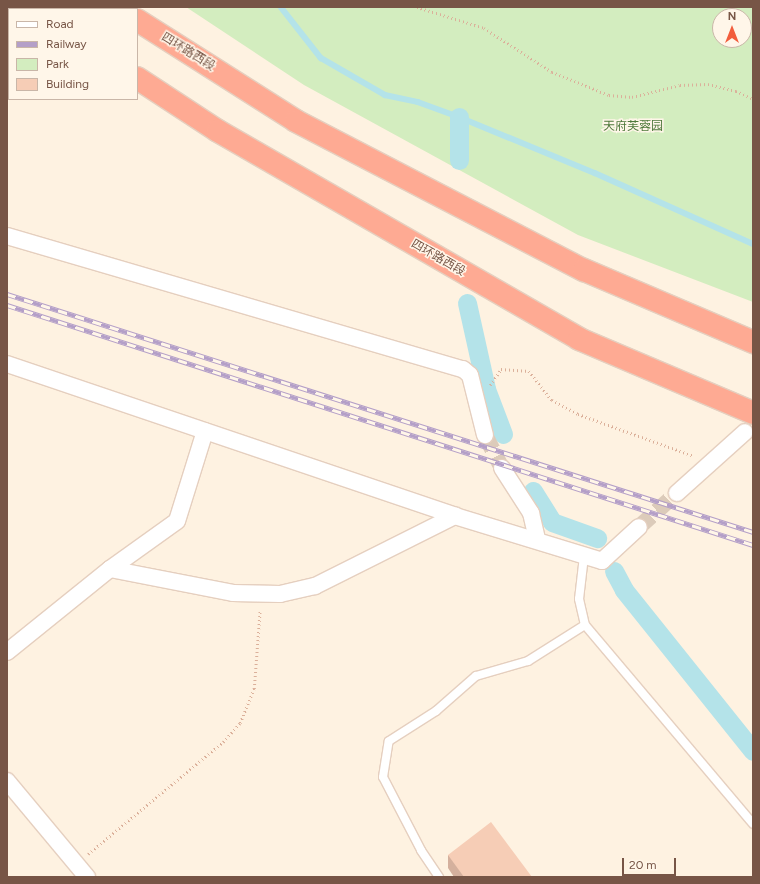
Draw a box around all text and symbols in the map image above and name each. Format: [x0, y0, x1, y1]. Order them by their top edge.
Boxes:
legend [8, 8, 138, 100]
north arrow [712, 8, 752, 48]
text: N [728, 10, 736, 23]
text: Road [46, 17, 74, 31]
street label: 四环路西段 [159, 30, 217, 74]
text: Railway [46, 37, 87, 51]
text: Park [46, 57, 69, 71]
text: Building [46, 77, 89, 91]
park label: 天府芙蓉园 [603, 120, 663, 134]
street label: 四环路西段 [408, 237, 468, 279]
scale bar [624, 850, 678, 876]
text: 20 m [629, 858, 657, 872]

